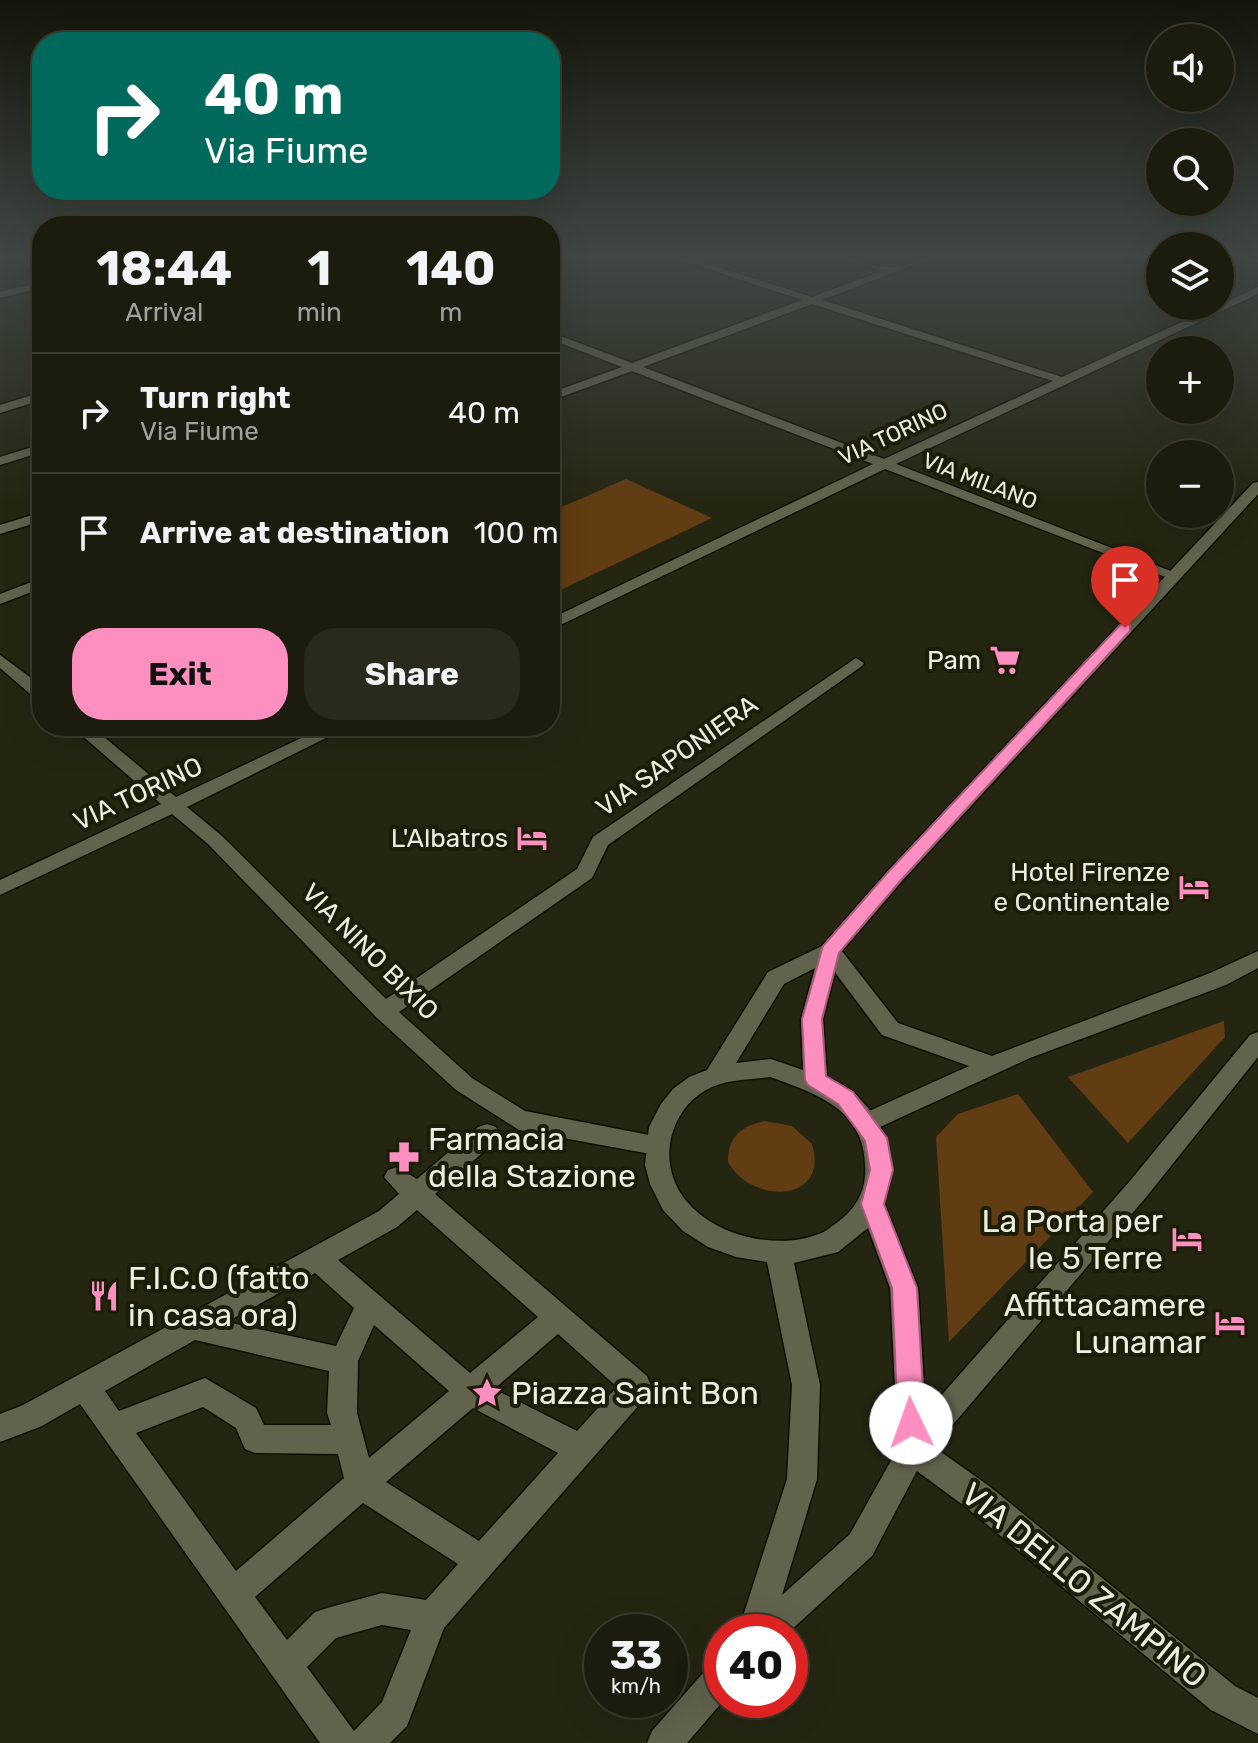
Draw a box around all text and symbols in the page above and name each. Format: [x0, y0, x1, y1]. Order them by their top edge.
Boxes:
map controls [1146, 24, 1234, 528]
button: sound [1146, 24, 1234, 112]
text: 40 m [204, 62, 344, 128]
icon: right [72, 64, 176, 168]
button: search [1146, 128, 1234, 216]
text: Via Fiume [204, 129, 368, 172]
button: layers [1146, 232, 1234, 320]
text: 18:44 [96, 240, 232, 297]
text: 1 [307, 240, 331, 297]
text: 140 [406, 240, 496, 297]
text: Arrival [125, 297, 203, 328]
text: min [297, 297, 342, 328]
text: m [439, 297, 462, 328]
button: + [1146, 336, 1234, 424]
text: Turn right [140, 380, 291, 416]
icon: right [72, 391, 116, 435]
text: 40 m [448, 395, 520, 431]
street label: VIA TORINO [834, 397, 952, 471]
text: Via Fiume [140, 416, 259, 447]
button: − [1146, 440, 1234, 528]
street label: VIA MILANO [919, 447, 1041, 515]
icon: arrive [72, 511, 116, 555]
text: Arrive at destination [140, 515, 450, 551]
text: 100 m [474, 515, 559, 551]
pin [1091, 546, 1159, 628]
icon: arrive [1103, 558, 1147, 602]
button: Exit [72, 628, 288, 720]
button: Share [304, 628, 520, 720]
supermarket icon: Pam [988, 643, 1022, 677]
place label: Pam [927, 645, 981, 676]
street label: VIA SAPONIERA [590, 689, 764, 823]
street label: VIA TORINO [69, 751, 207, 837]
hotel icon: L'Albatros [515, 821, 549, 855]
place label: L'Albatros [391, 823, 508, 854]
place label: Hotel Firenze e Continentale [994, 857, 1170, 918]
hotel icon: Hotel Firenze e Continentale [1177, 870, 1211, 904]
street label: VIA NINO BIXIO [295, 877, 445, 1027]
place label: Farmacia della Stazione [428, 1120, 636, 1195]
pharmacy icon: Farmacia della Stazione [387, 1140, 421, 1174]
place label: La Porta per le 5 Terre [981, 1202, 1163, 1277]
hotel icon: La Porta per le 5 Terre [1170, 1222, 1204, 1256]
place label: F.I.C.O (fatto in casa ora) [128, 1259, 310, 1334]
restaurant icon: F.I.C.O (fatto in casa ora) [87, 1279, 121, 1313]
place label: Affittacamere Lunamar [1004, 1286, 1206, 1361]
hotel icon: Affittacamere Lunamar [1213, 1306, 1247, 1340]
place label: Piazza Saint Bon [511, 1374, 759, 1412]
place icon: Piazza Saint Bon [470, 1376, 504, 1410]
position arrow [869, 1381, 953, 1465]
street label: VIA DELLO ZAMPINO [954, 1475, 1214, 1695]
speed limit sign: 40 [704, 1614, 808, 1718]
text: 33 [610, 1632, 662, 1679]
text: km/h [611, 1674, 661, 1698]

